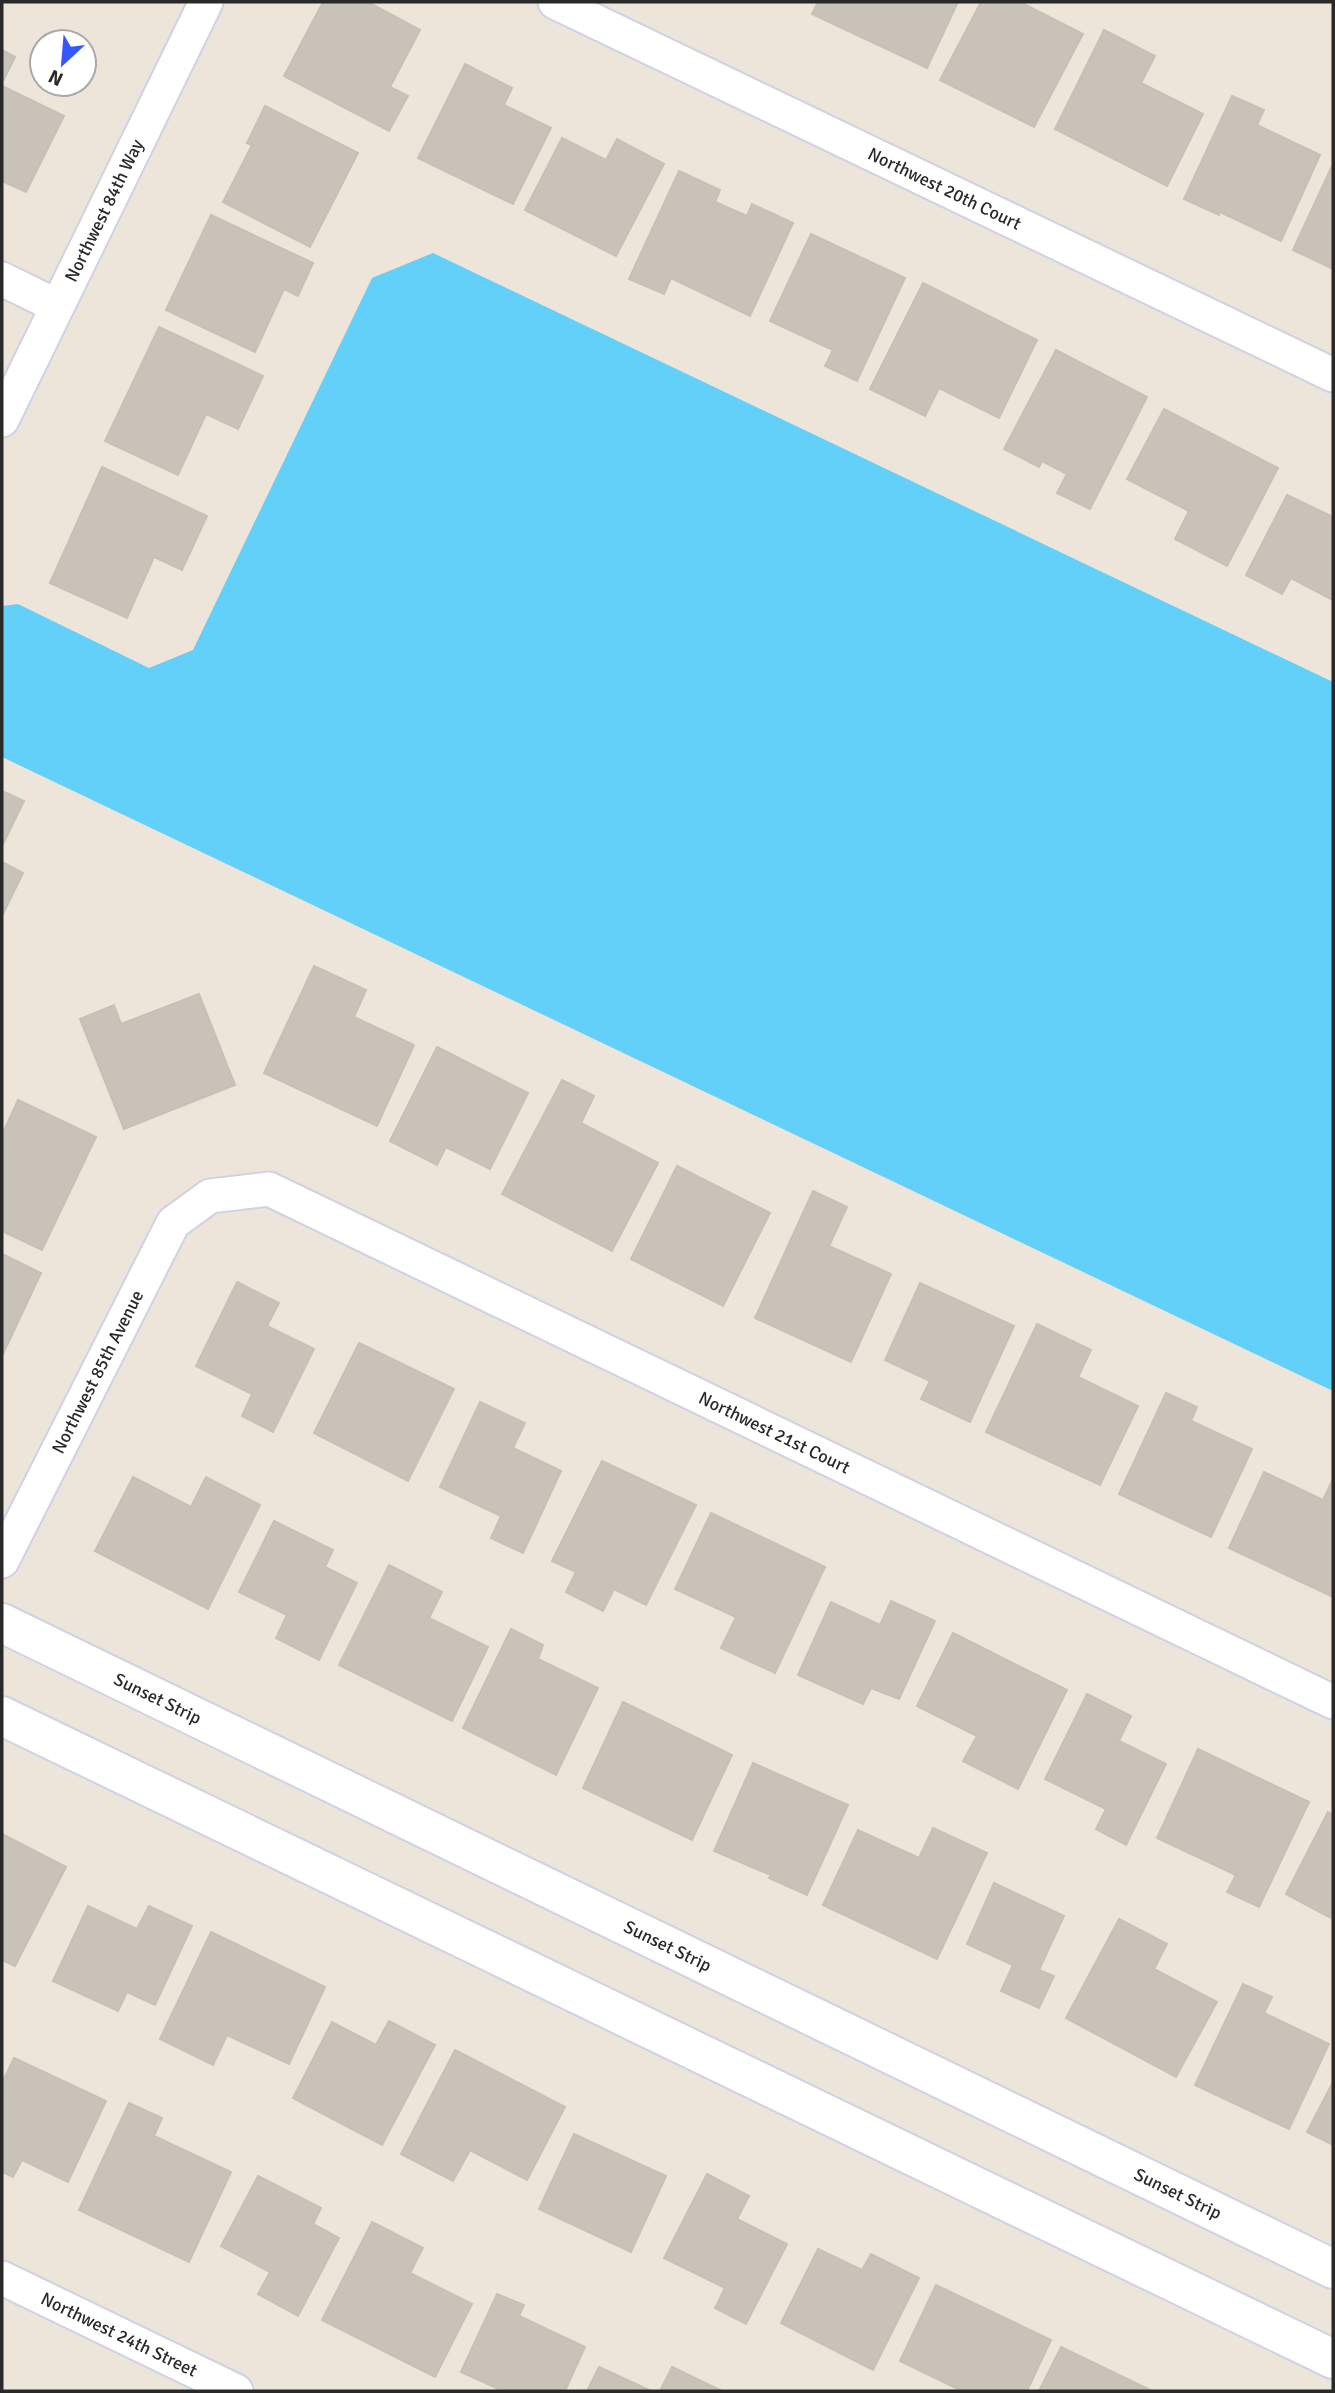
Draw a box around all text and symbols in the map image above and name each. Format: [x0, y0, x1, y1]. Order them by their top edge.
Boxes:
north arrow [28, 28, 98, 98]
text: N [45, 64, 67, 91]
street label: Northwest 84th Way [60, 135, 149, 286]
street label: Northwest 20th Court [864, 143, 1025, 235]
street label: Northwest 85th Avenue [47, 1286, 148, 1457]
street label: Northwest 21st Court [695, 1387, 854, 1478]
street label: Sunset Strip [110, 1668, 205, 1729]
street label: Sunset Strip [620, 1916, 715, 1977]
street label: Sunset Strip [1130, 2163, 1225, 2224]
street label: Northwest 24th Street [37, 2287, 201, 2382]

